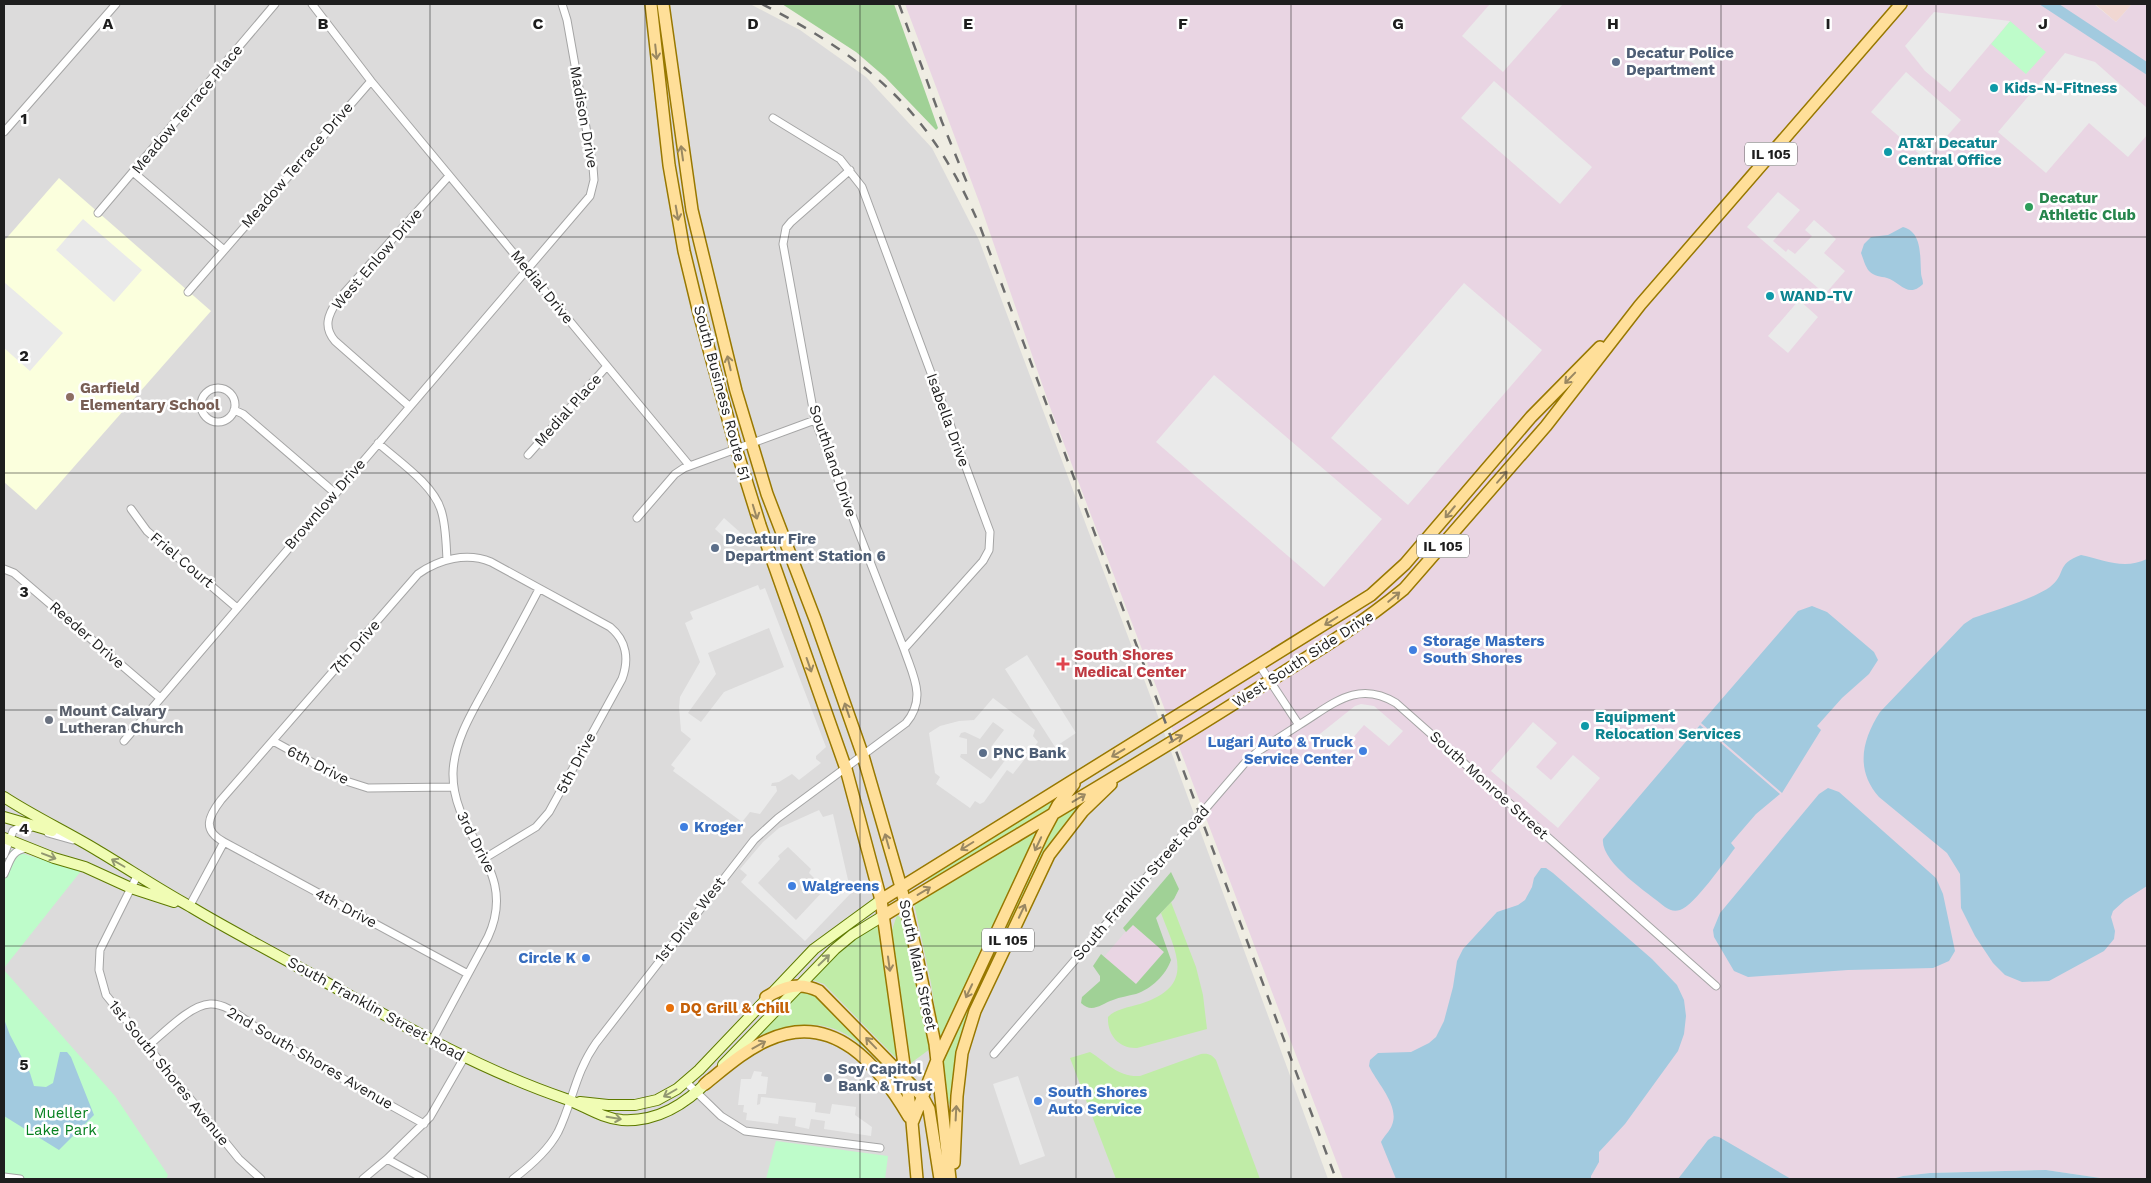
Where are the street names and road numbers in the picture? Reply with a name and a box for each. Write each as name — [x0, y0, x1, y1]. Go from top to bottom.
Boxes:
street label: Meadow Terrace Place — [128, 41, 246, 177]
street label: Madison Drive — [566, 65, 602, 169]
street label: Meadow Terrace Drive — [237, 98, 357, 232]
road number: IL 105 — [1745, 142, 1797, 166]
street label: West Enlow Drive — [328, 205, 426, 313]
street label: Medial Drive — [507, 246, 577, 328]
street label: South Business Route 51 — [690, 303, 754, 483]
street label: Medial Place — [531, 370, 605, 450]
street label: Isabella Drive — [923, 371, 973, 469]
street label: Southland Drive — [805, 402, 861, 520]
street label: Brownlow Drive — [281, 455, 369, 553]
street label: Friel Court — [147, 528, 218, 592]
road number: IL 105 — [1417, 534, 1469, 558]
street label: Reeder Drive — [46, 598, 128, 672]
street label: West South Side Drive — [1229, 607, 1377, 711]
street label: 7th Drive — [326, 616, 384, 678]
street label: South Monroe Street — [1426, 727, 1553, 843]
street label: 5th Drive — [552, 729, 600, 797]
street label: 6th Drive — [284, 742, 352, 788]
street label: South Franklin Street Road — [1069, 802, 1213, 964]
street label: 3rd Drive — [453, 808, 499, 876]
street label: 1st Drive West — [651, 873, 730, 967]
street label: 4th Drive — [312, 884, 380, 932]
street label: South Main Street — [895, 898, 941, 1033]
road number: IL 105 — [982, 928, 1034, 952]
street label: South Franklin Street Road — [285, 953, 467, 1065]
street label: 1st South Shores Avenue — [105, 997, 233, 1149]
street label: 2nd South Shores Avenue — [224, 1003, 396, 1113]

